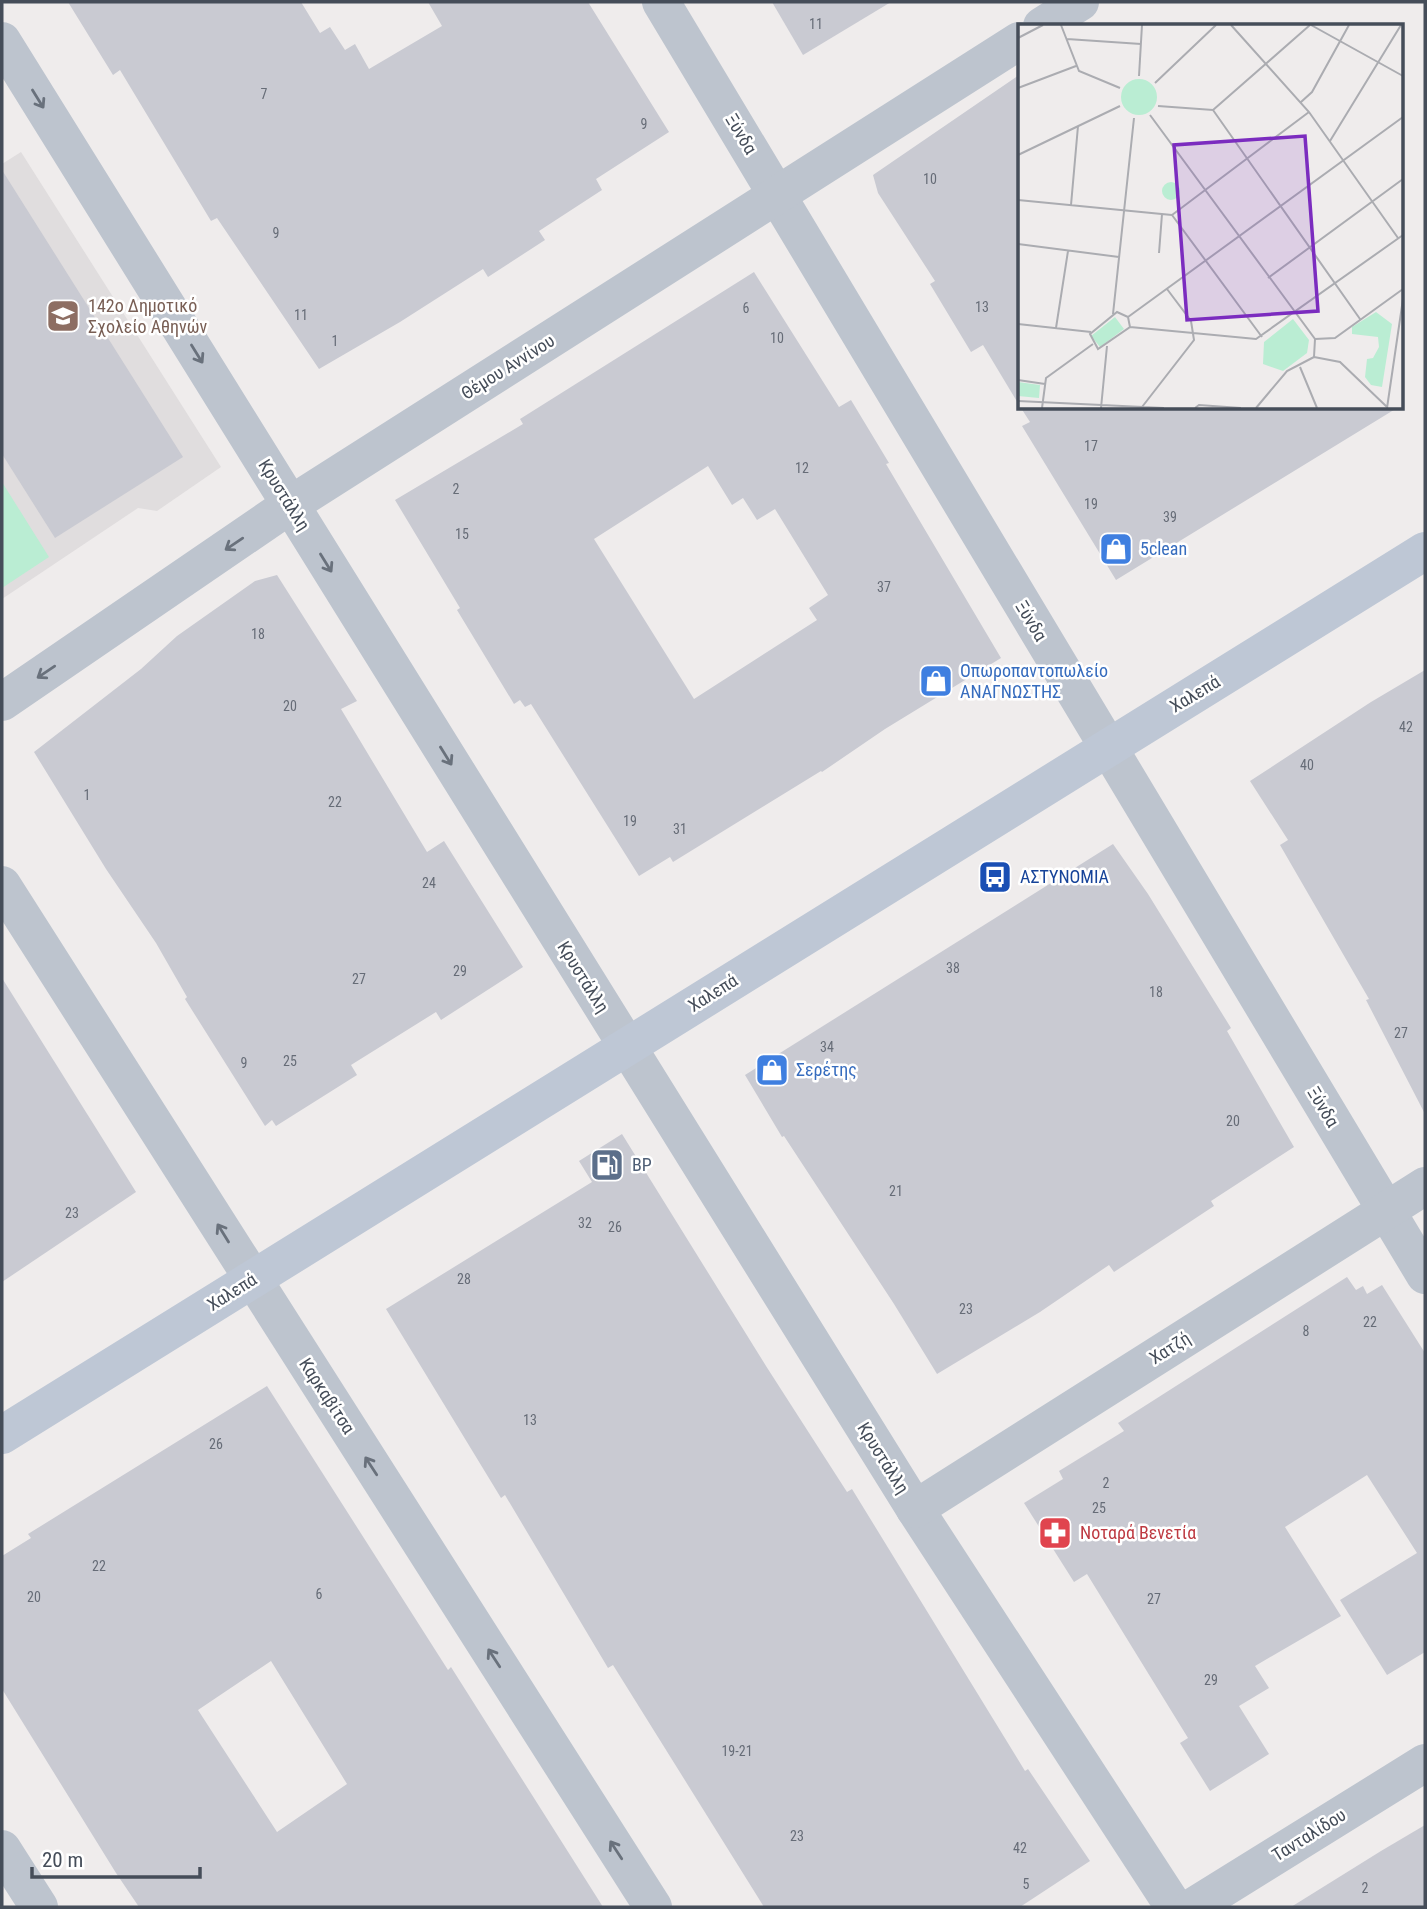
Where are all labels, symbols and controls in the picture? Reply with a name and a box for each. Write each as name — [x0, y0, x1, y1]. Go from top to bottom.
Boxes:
house number: 11 — [809, 16, 823, 32]
inset map — [1018, 24, 1402, 410]
house number: 7 — [261, 86, 268, 102]
one-way arrow — [31, 88, 45, 108]
street label: Ξύνδα — [721, 110, 762, 158]
house number: 9 — [641, 116, 647, 132]
house number: 10 — [923, 171, 937, 187]
house number: 9 — [273, 225, 279, 241]
place label: 142ο Δημοτικό Σχολείο Αθηνών — [88, 295, 208, 337]
school or university icon: 142ο Δημοτικό Σχολείο Αθηνών — [44, 297, 82, 335]
house number: 13 — [975, 299, 989, 315]
house number: 6 — [743, 300, 750, 316]
house number: 11 — [294, 307, 308, 323]
street label: Θέμου Αννίνου — [457, 330, 558, 404]
house number: 10 — [770, 330, 784, 346]
house number: 1 — [332, 333, 338, 349]
one-way arrow — [190, 344, 204, 364]
house number: 17 — [1084, 438, 1098, 454]
street label: Κρυστάλλη — [254, 455, 315, 534]
house number: 12 — [795, 460, 809, 476]
house number: 2 — [453, 481, 460, 497]
house number: 19 — [1084, 496, 1098, 512]
house number: 39 — [1163, 509, 1177, 525]
house number: 15 — [455, 526, 469, 542]
shop icon: 5clean — [1097, 530, 1135, 568]
one-way arrow — [225, 537, 244, 551]
place label: 5clean — [1140, 538, 1187, 559]
one-way arrow — [320, 553, 334, 573]
house number: 37 — [877, 579, 891, 595]
street label: Ξύνδα — [1011, 597, 1052, 645]
house number: 18 — [251, 626, 265, 642]
place label: Οπωροπαντοπωλείο ΑΝΑΓΝΩΣΤΗΣ — [960, 660, 1108, 702]
shop icon: Οπωροπαντοπωλείο ΑΝΑΓΝΩΣΤΗΣ — [917, 662, 955, 700]
one-way arrow — [37, 665, 56, 679]
street label: Χαλεπά — [1166, 671, 1223, 717]
house number: 20 — [283, 698, 297, 714]
house number: 42 — [1399, 719, 1413, 735]
one-way arrow — [440, 746, 454, 766]
house number: 40 — [1300, 757, 1314, 773]
house number: 1 — [84, 787, 90, 803]
house number: 22 — [328, 794, 342, 810]
house number: 19 — [623, 813, 637, 829]
house number: 31 — [673, 821, 687, 837]
bus stop icon: ΑΣΤΥΝΟΜΙΑ — [976, 858, 1014, 896]
place label: ΑΣΤΥΝΟΜΙΑ — [1020, 866, 1110, 887]
house number: 24 — [422, 875, 436, 891]
street label: Κρυστάλλη — [553, 937, 614, 1016]
house number: 38 — [946, 960, 960, 976]
house number: 29 — [453, 963, 467, 979]
street label: Χαλεπά — [684, 969, 741, 1016]
house number: 27 — [352, 971, 366, 987]
house number: 18 — [1149, 984, 1163, 1000]
house number: 27 — [1394, 1025, 1408, 1041]
house number: 34 — [820, 1039, 834, 1055]
shop icon: Σερέτης — [753, 1051, 791, 1089]
house number: 25 — [283, 1053, 297, 1069]
house number: 9 — [241, 1055, 247, 1071]
place label: Σερέτης — [796, 1059, 857, 1080]
street label: Ξύνδα — [1303, 1083, 1344, 1131]
house number: 20 — [1226, 1113, 1240, 1129]
fuel station icon: BP — [588, 1146, 626, 1184]
place label: BP — [632, 1154, 652, 1175]
house number: 21 — [889, 1183, 903, 1199]
house number: 23 — [65, 1205, 79, 1221]
house number: 32 — [578, 1215, 592, 1231]
house number: 26 — [608, 1219, 622, 1235]
one-way arrow — [215, 1223, 229, 1243]
street label: Χαλεπά — [203, 1268, 260, 1315]
house number: 28 — [457, 1271, 471, 1287]
house number: 23 — [959, 1301, 973, 1317]
house number: 22 — [1363, 1314, 1377, 1330]
house number: 8 — [1303, 1323, 1310, 1339]
street label: Χατζή — [1145, 1327, 1194, 1368]
street label: Καρκαβίτσα — [295, 1354, 360, 1438]
house number: 13 — [523, 1412, 537, 1428]
street label: Κρυστάλλη — [853, 1418, 914, 1497]
house number: 26 — [209, 1436, 223, 1452]
one-way arrow — [364, 1457, 379, 1476]
house number: 2 — [1103, 1475, 1110, 1491]
house number: 25 — [1092, 1500, 1106, 1516]
pharmacy icon: Νοταρά Βενετία — [1036, 1514, 1074, 1552]
place label: Νοταρά Βενετία — [1080, 1522, 1196, 1543]
house number: 22 — [92, 1558, 106, 1574]
house number: 6 — [316, 1586, 323, 1602]
house number: 20 — [27, 1589, 41, 1605]
house number: 27 — [1147, 1591, 1161, 1607]
one-way arrow — [486, 1649, 501, 1668]
house number: 29 — [1204, 1672, 1218, 1688]
house number: 19-21 — [721, 1743, 753, 1759]
street label: Τανταλίδου — [1268, 1804, 1350, 1866]
house number: 23 — [790, 1828, 804, 1844]
scale bar — [32, 1836, 200, 1880]
one-way arrow — [609, 1840, 623, 1860]
house number: 42 — [1013, 1840, 1027, 1856]
text: 20 m — [42, 1848, 83, 1872]
house number: 5 — [1023, 1876, 1030, 1892]
house number: 2 — [1362, 1880, 1369, 1896]

